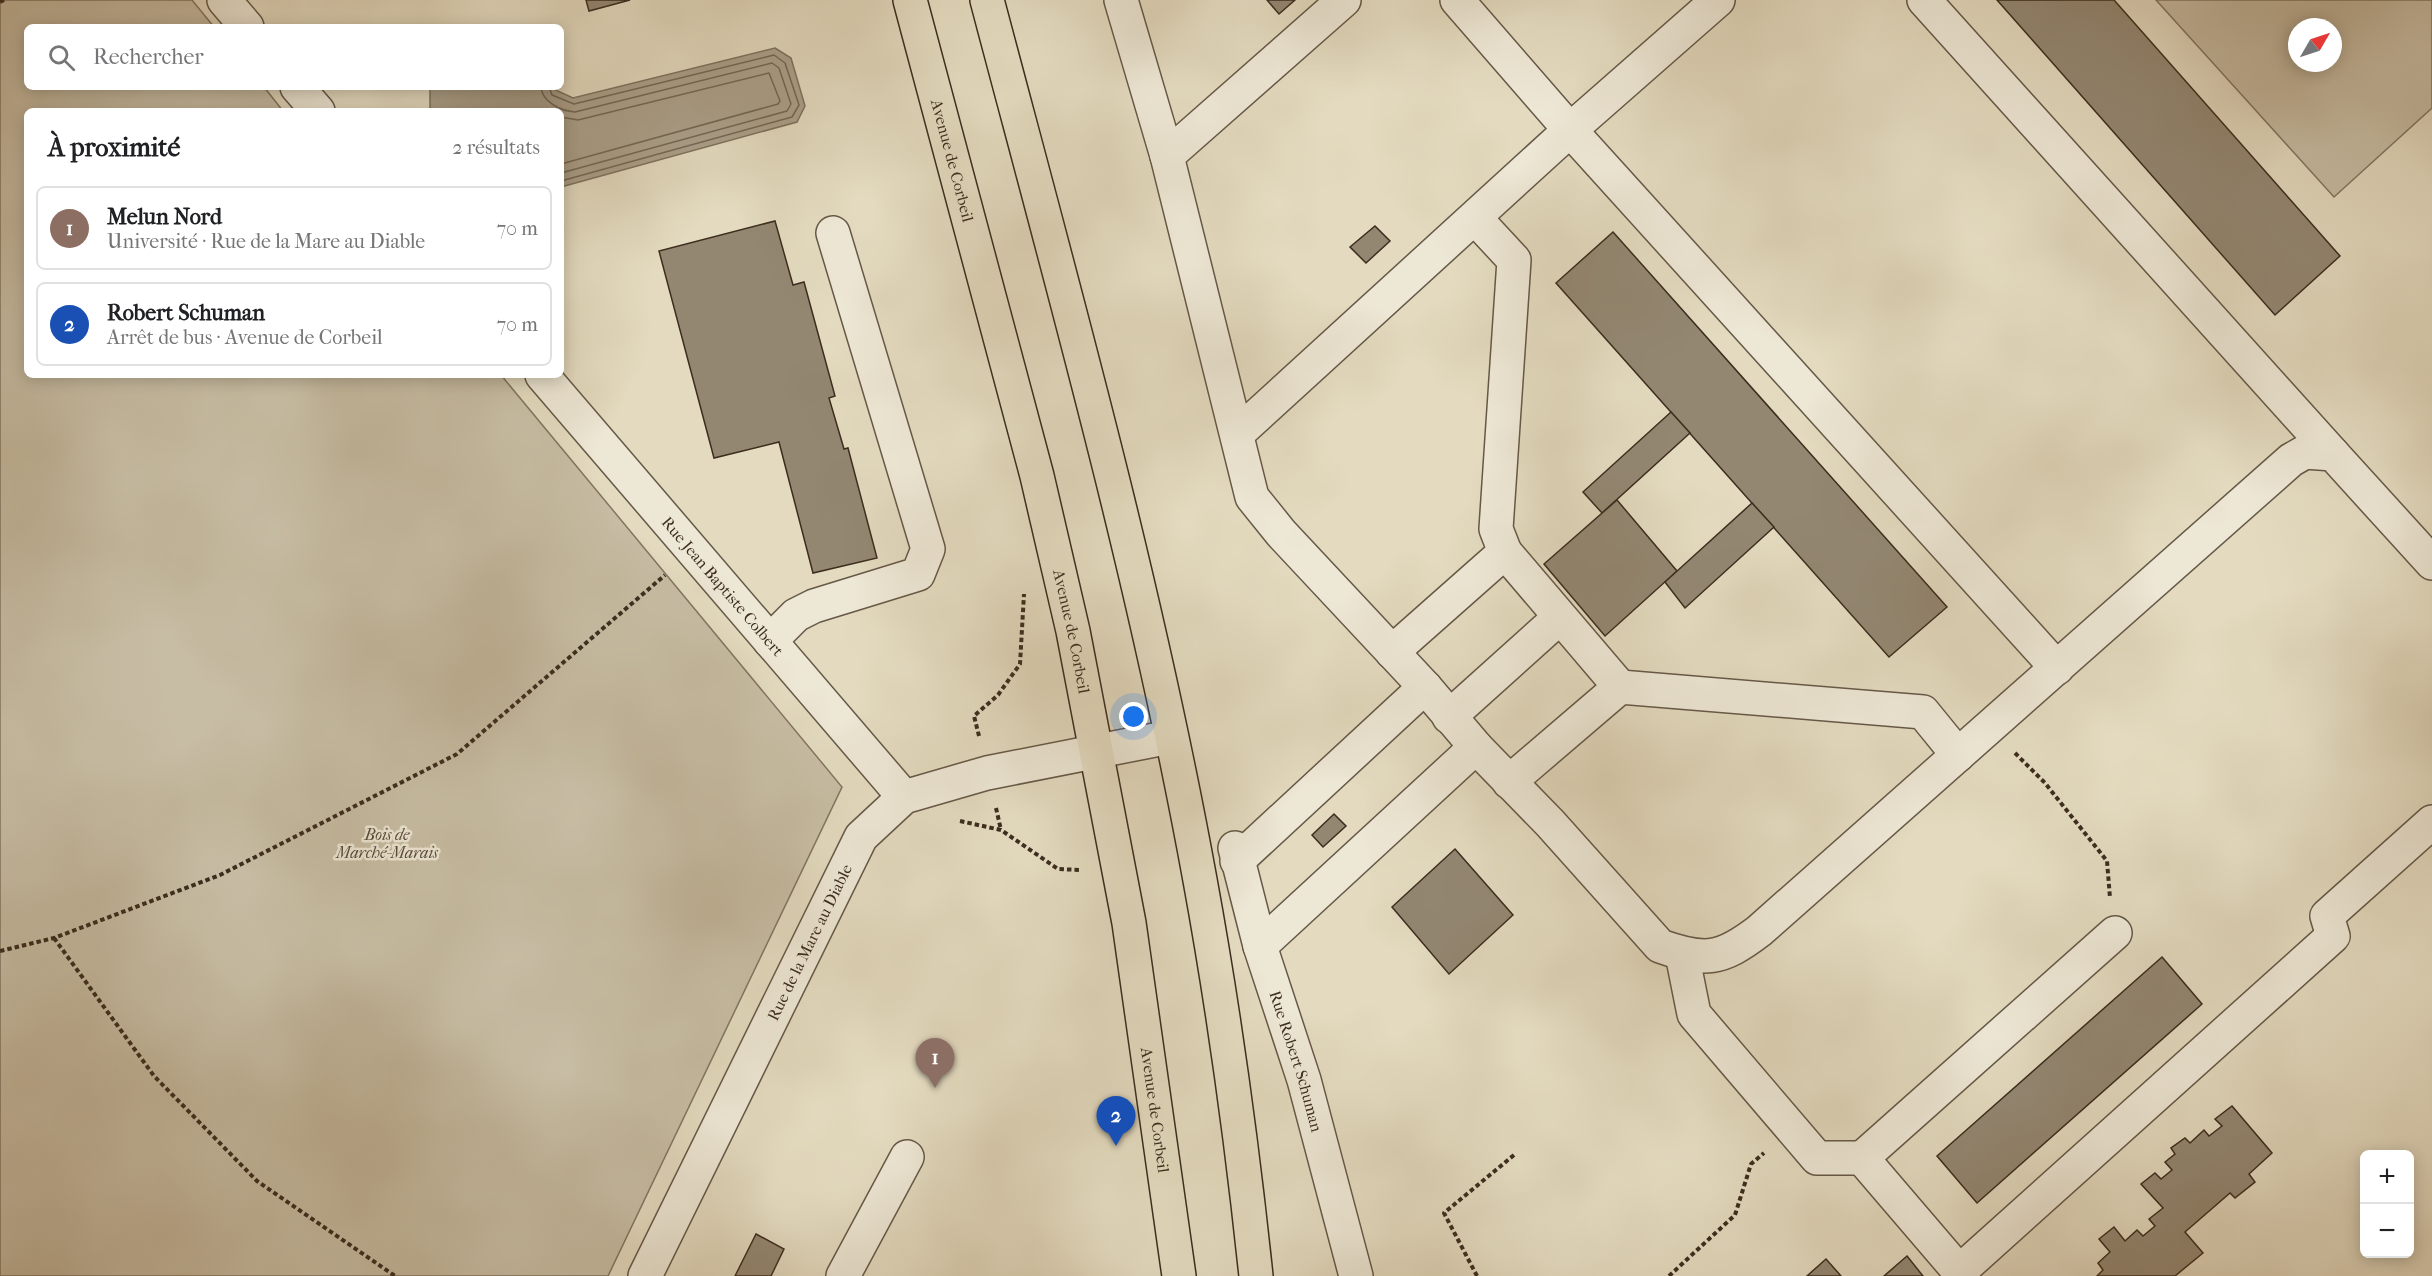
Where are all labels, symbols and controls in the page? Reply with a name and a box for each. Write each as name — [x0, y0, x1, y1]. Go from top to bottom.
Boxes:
north arrow — [2288, 18, 2342, 72]
search box — [24, 24, 564, 90]
icon: search — [45, 41, 78, 74]
text: Rechercher — [93, 44, 204, 70]
street label: Avenue de Corbeil — [927, 96, 978, 225]
text: À proximité — [48, 132, 180, 163]
text: 2 résultats — [452, 136, 540, 159]
text: Melun Nord — [107, 204, 222, 230]
text: 1 — [66, 217, 73, 240]
text: 70 m — [496, 217, 538, 240]
text: Université · Rue de la Mare au Diable — [107, 230, 425, 253]
text: Robert Schuman — [107, 300, 265, 326]
text: 2 — [64, 313, 75, 336]
text: 70 m — [496, 313, 538, 336]
text: Arrêt de bus · Avenue de Corbeil — [107, 326, 383, 349]
street label: Rue Jean Baptiste Colbert — [658, 513, 788, 660]
street label: Avenue de Corbeil — [1049, 567, 1094, 696]
your location — [1119, 702, 1148, 731]
park label: Bois de Marché-Marais — [335, 825, 439, 862]
street label: Rue de la Mare au Diable — [763, 861, 856, 1024]
street label: Rue Robert Schuman — [1265, 988, 1327, 1135]
pin: 1 — [916, 1038, 954, 1088]
street label: Avenue de Corbeil — [1137, 1045, 1173, 1174]
pin: 2 — [1096, 1096, 1136, 1146]
map controls — [2360, 1150, 2414, 1258]
button: + — [2360, 1150, 2414, 1204]
button: − — [2360, 1204, 2414, 1258]

